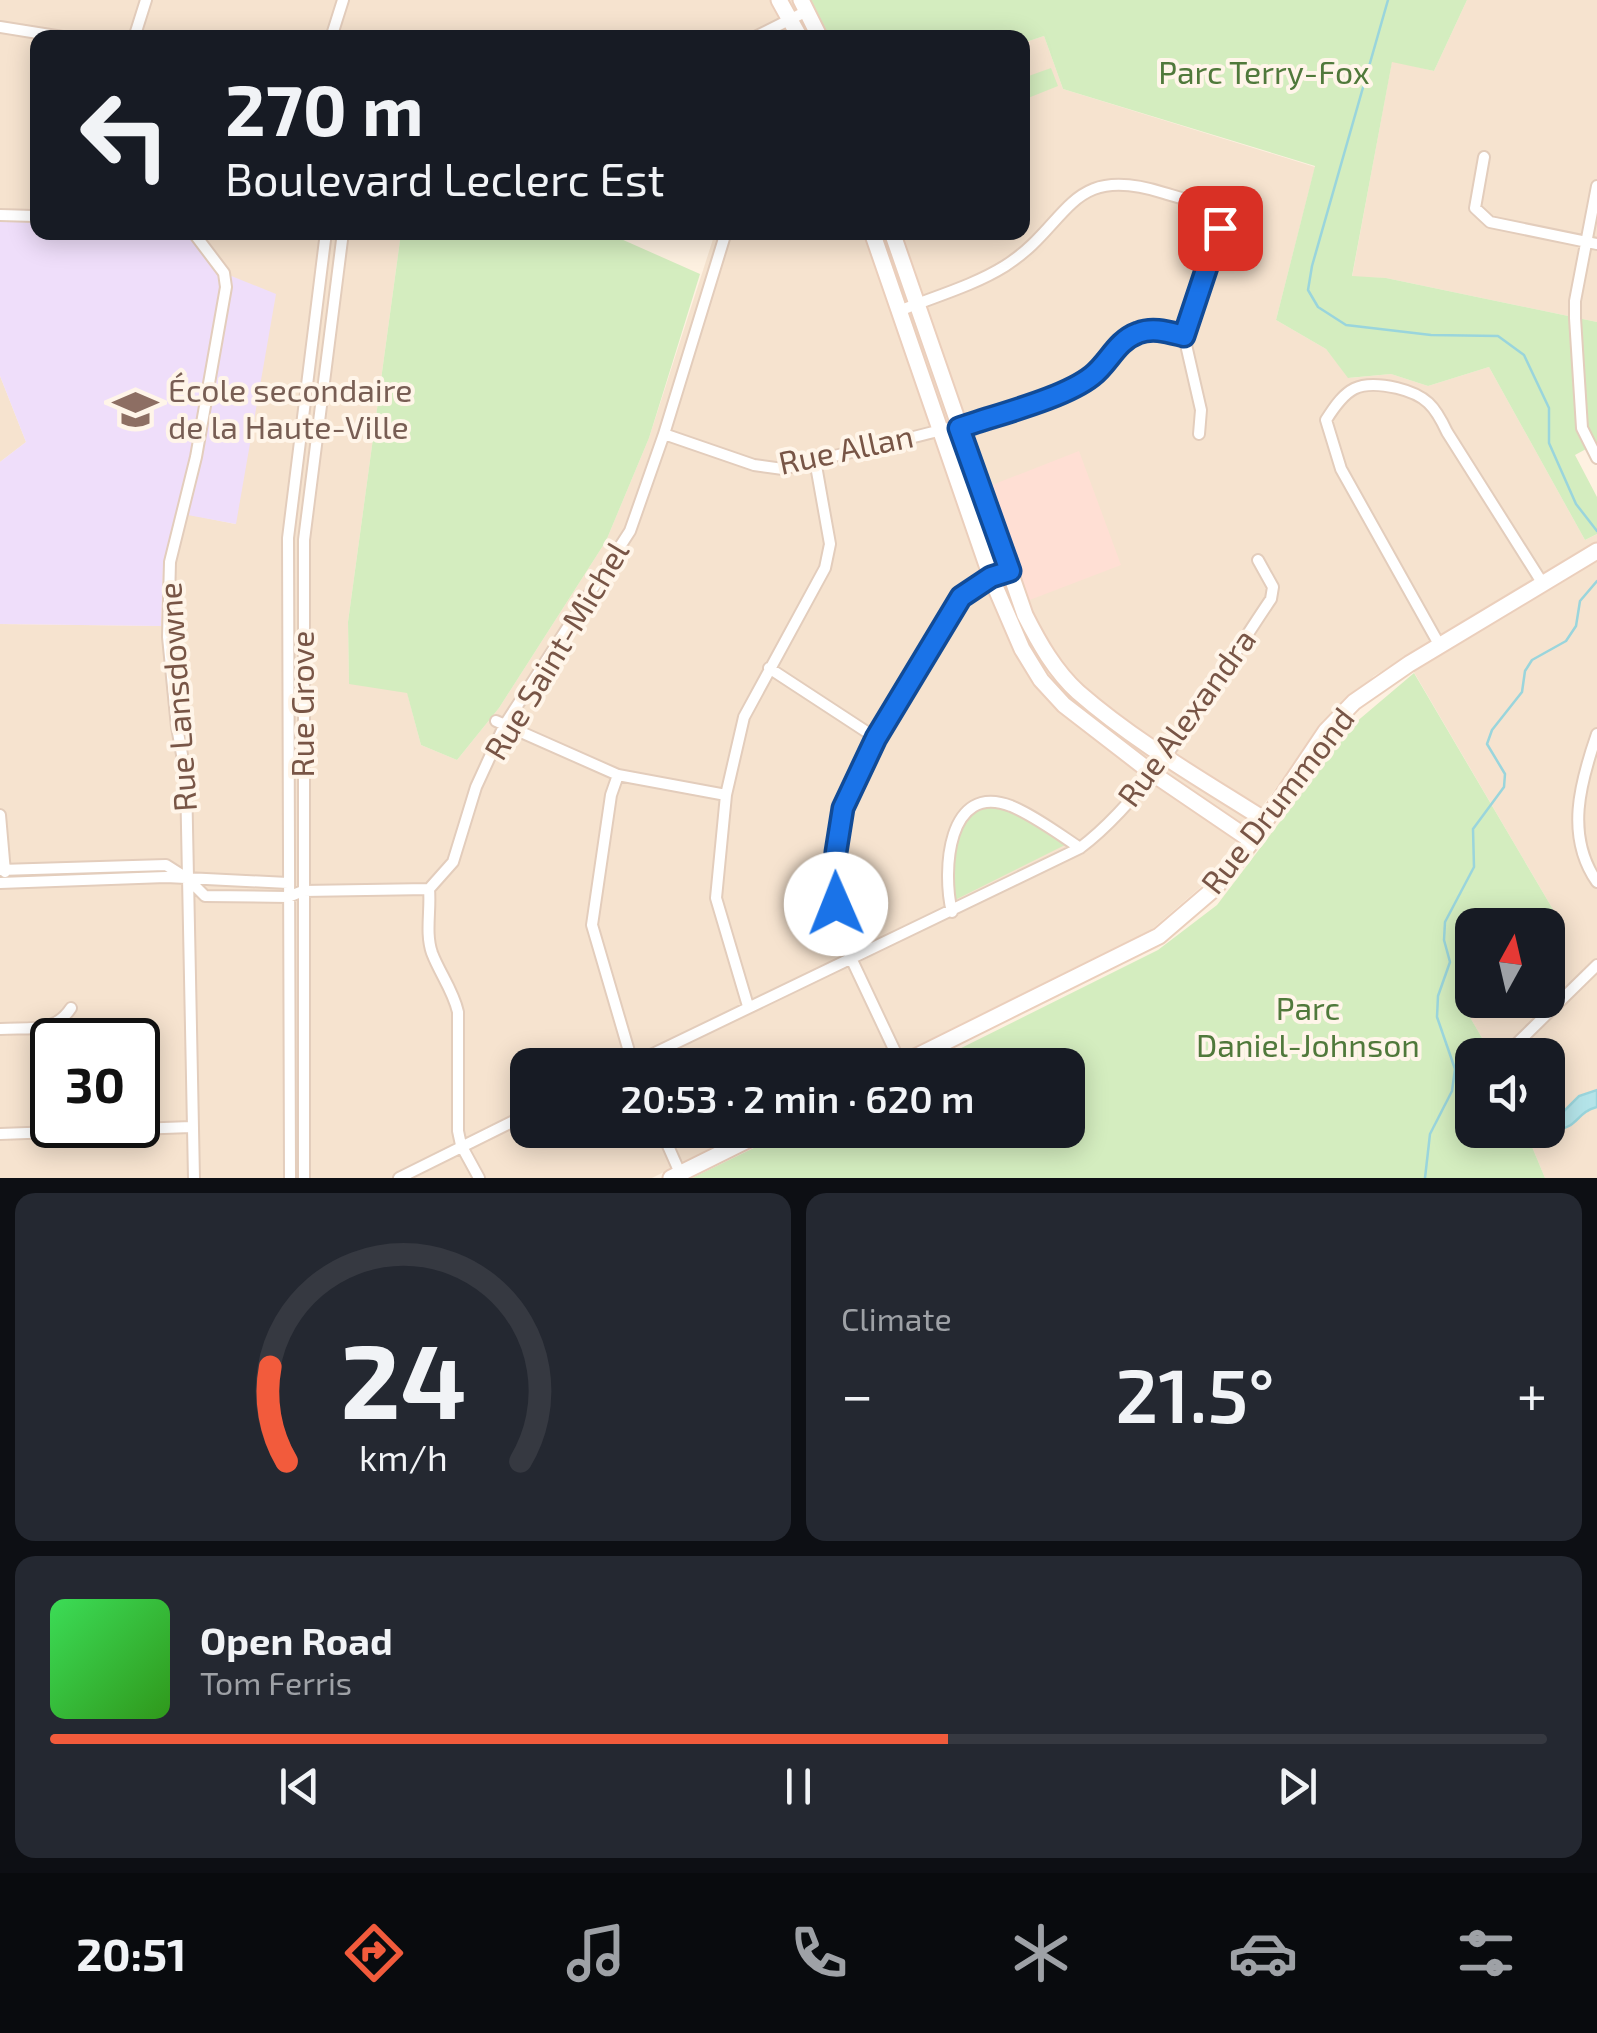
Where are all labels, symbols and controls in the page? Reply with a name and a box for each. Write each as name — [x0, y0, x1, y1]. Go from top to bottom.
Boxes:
park label: Parc Terry-Fox — [1158, 52, 1370, 90]
text: 270 m — [225, 66, 424, 150]
icon: left — [60, 70, 190, 200]
text: Boulevard Leclerc Est — [225, 151, 665, 205]
pin — [1178, 186, 1263, 271]
icon: arrive — [1193, 201, 1248, 256]
place label: École secondaire de la Haute-Ville — [168, 370, 412, 445]
school or university icon: École secondaire de la Haute-Ville — [111, 385, 159, 433]
street label: Rue Allan — [775, 415, 916, 481]
street label: Rue Saint-Michel — [475, 534, 636, 766]
street label: Rue Lansdowne — [149, 581, 203, 813]
street label: Rue Alexandra — [1108, 621, 1262, 813]
street label: Rue Grove — [282, 631, 320, 777]
street label: Rue Drummond — [1192, 699, 1361, 900]
position arrow — [784, 852, 888, 956]
north arrow — [1455, 908, 1565, 1018]
map controls — [1455, 908, 1565, 1148]
park label: Parc Daniel-Johnson — [1196, 988, 1420, 1063]
speed limit sign: 30 — [30, 1018, 160, 1148]
button: sound — [1455, 1038, 1565, 1148]
text: 20:53 · 2 min · 620 m — [621, 1075, 974, 1121]
text: Climate — [841, 1299, 952, 1337]
text: 24 — [340, 1315, 466, 1440]
text: 21.5° — [1115, 1348, 1275, 1438]
text: − — [841, 1360, 873, 1426]
text: + — [1517, 1360, 1547, 1426]
text: km/h — [359, 1435, 447, 1478]
text: Open Road — [200, 1617, 393, 1663]
text: Tom Ferris — [200, 1663, 352, 1701]
icon: previous — [272, 1759, 327, 1814]
icon: pause — [771, 1759, 826, 1814]
icon: next — [1270, 1759, 1325, 1814]
icon: directions — [339, 1918, 409, 1988]
icon: music — [561, 1918, 631, 1988]
icon: phone — [784, 1918, 854, 1988]
icon: climate — [1006, 1918, 1076, 1988]
icon: car — [1228, 1918, 1298, 1988]
icon: filters — [1451, 1918, 1521, 1988]
text: 20:51 — [76, 1926, 187, 1980]

